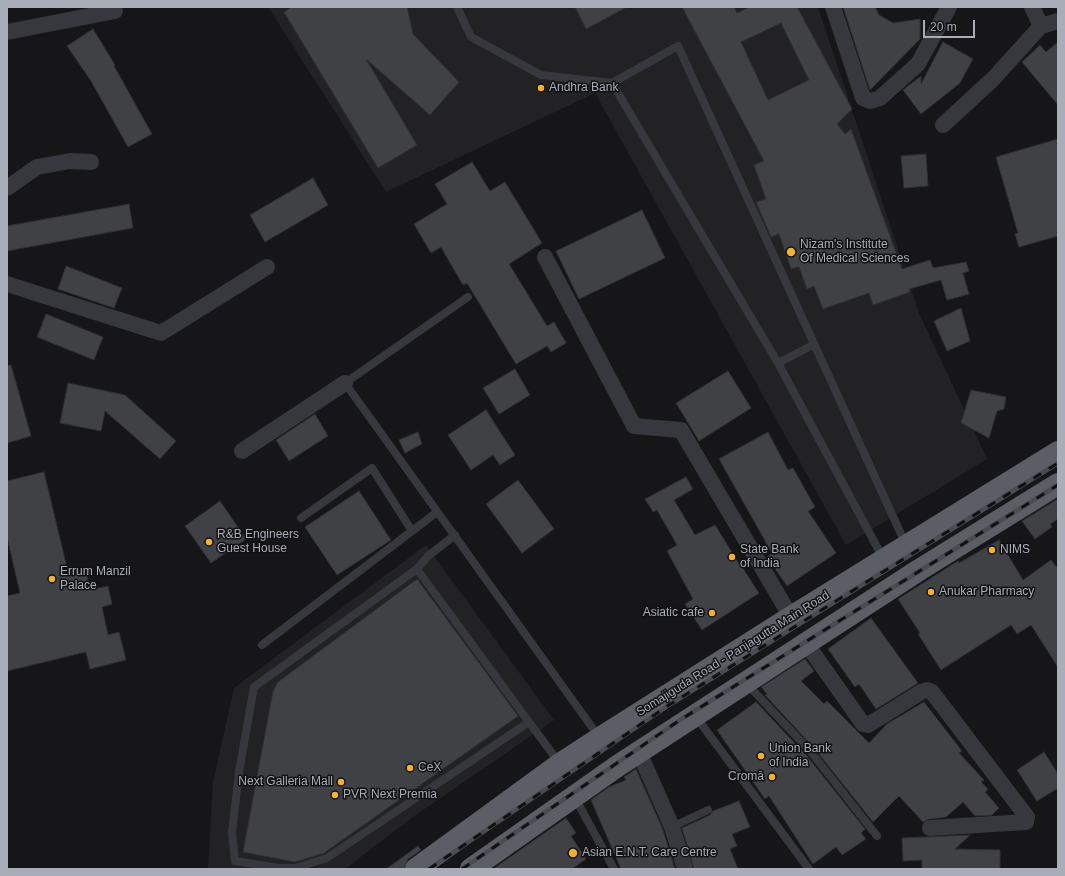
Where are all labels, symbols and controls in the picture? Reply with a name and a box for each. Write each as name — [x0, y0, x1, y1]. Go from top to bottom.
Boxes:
scale bar — [925, 12, 977, 38]
text: 20 m — [930, 20, 957, 34]
place label: Andhra Bank — [549, 81, 618, 95]
marker: Andhra Bank — [536, 83, 546, 93]
place label: Nizam's Institute Of Medical Sciences — [800, 238, 909, 266]
marker: Nizam's Institute Of Medical Sciences — [785, 246, 797, 258]
place label: R&B Engineers Guest House — [217, 528, 299, 556]
marker: R&B Engineers Guest House — [204, 537, 214, 547]
place label: State Bank of India — [740, 543, 799, 571]
place label: NIMS — [1000, 543, 1030, 557]
marker: NIMS — [987, 545, 997, 555]
marker: State Bank of India — [727, 552, 737, 562]
place label: Errum Manzil Palace — [60, 565, 131, 593]
marker: Errum Manzil Palace — [47, 574, 57, 584]
place label: Anukar Pharmacy — [939, 585, 1034, 599]
marker: Anukar Pharmacy — [926, 587, 936, 597]
street label: Somajiguda Road - Panjagutta Main Road — [634, 588, 832, 720]
place label: Asiatic cafe — [643, 606, 704, 620]
marker: Asiatic cafe — [707, 608, 717, 618]
place label: Union Bank of India — [769, 742, 831, 770]
marker: Union Bank of India — [756, 751, 766, 761]
place label: CeX — [418, 761, 441, 775]
marker: CeX — [405, 763, 415, 773]
place label: Cromā — [728, 770, 764, 784]
marker: Cromā — [767, 772, 777, 782]
place label: Next Galleria Mall — [238, 775, 333, 789]
marker: Next Galleria Mall — [336, 777, 346, 787]
place label: PVR Next Premia — [343, 788, 437, 802]
marker: PVR Next Premia — [330, 790, 340, 800]
place label: Asian E.N.T. Care Centre — [582, 846, 717, 860]
marker: Asian E.N.T. Care Centre — [567, 847, 579, 859]

